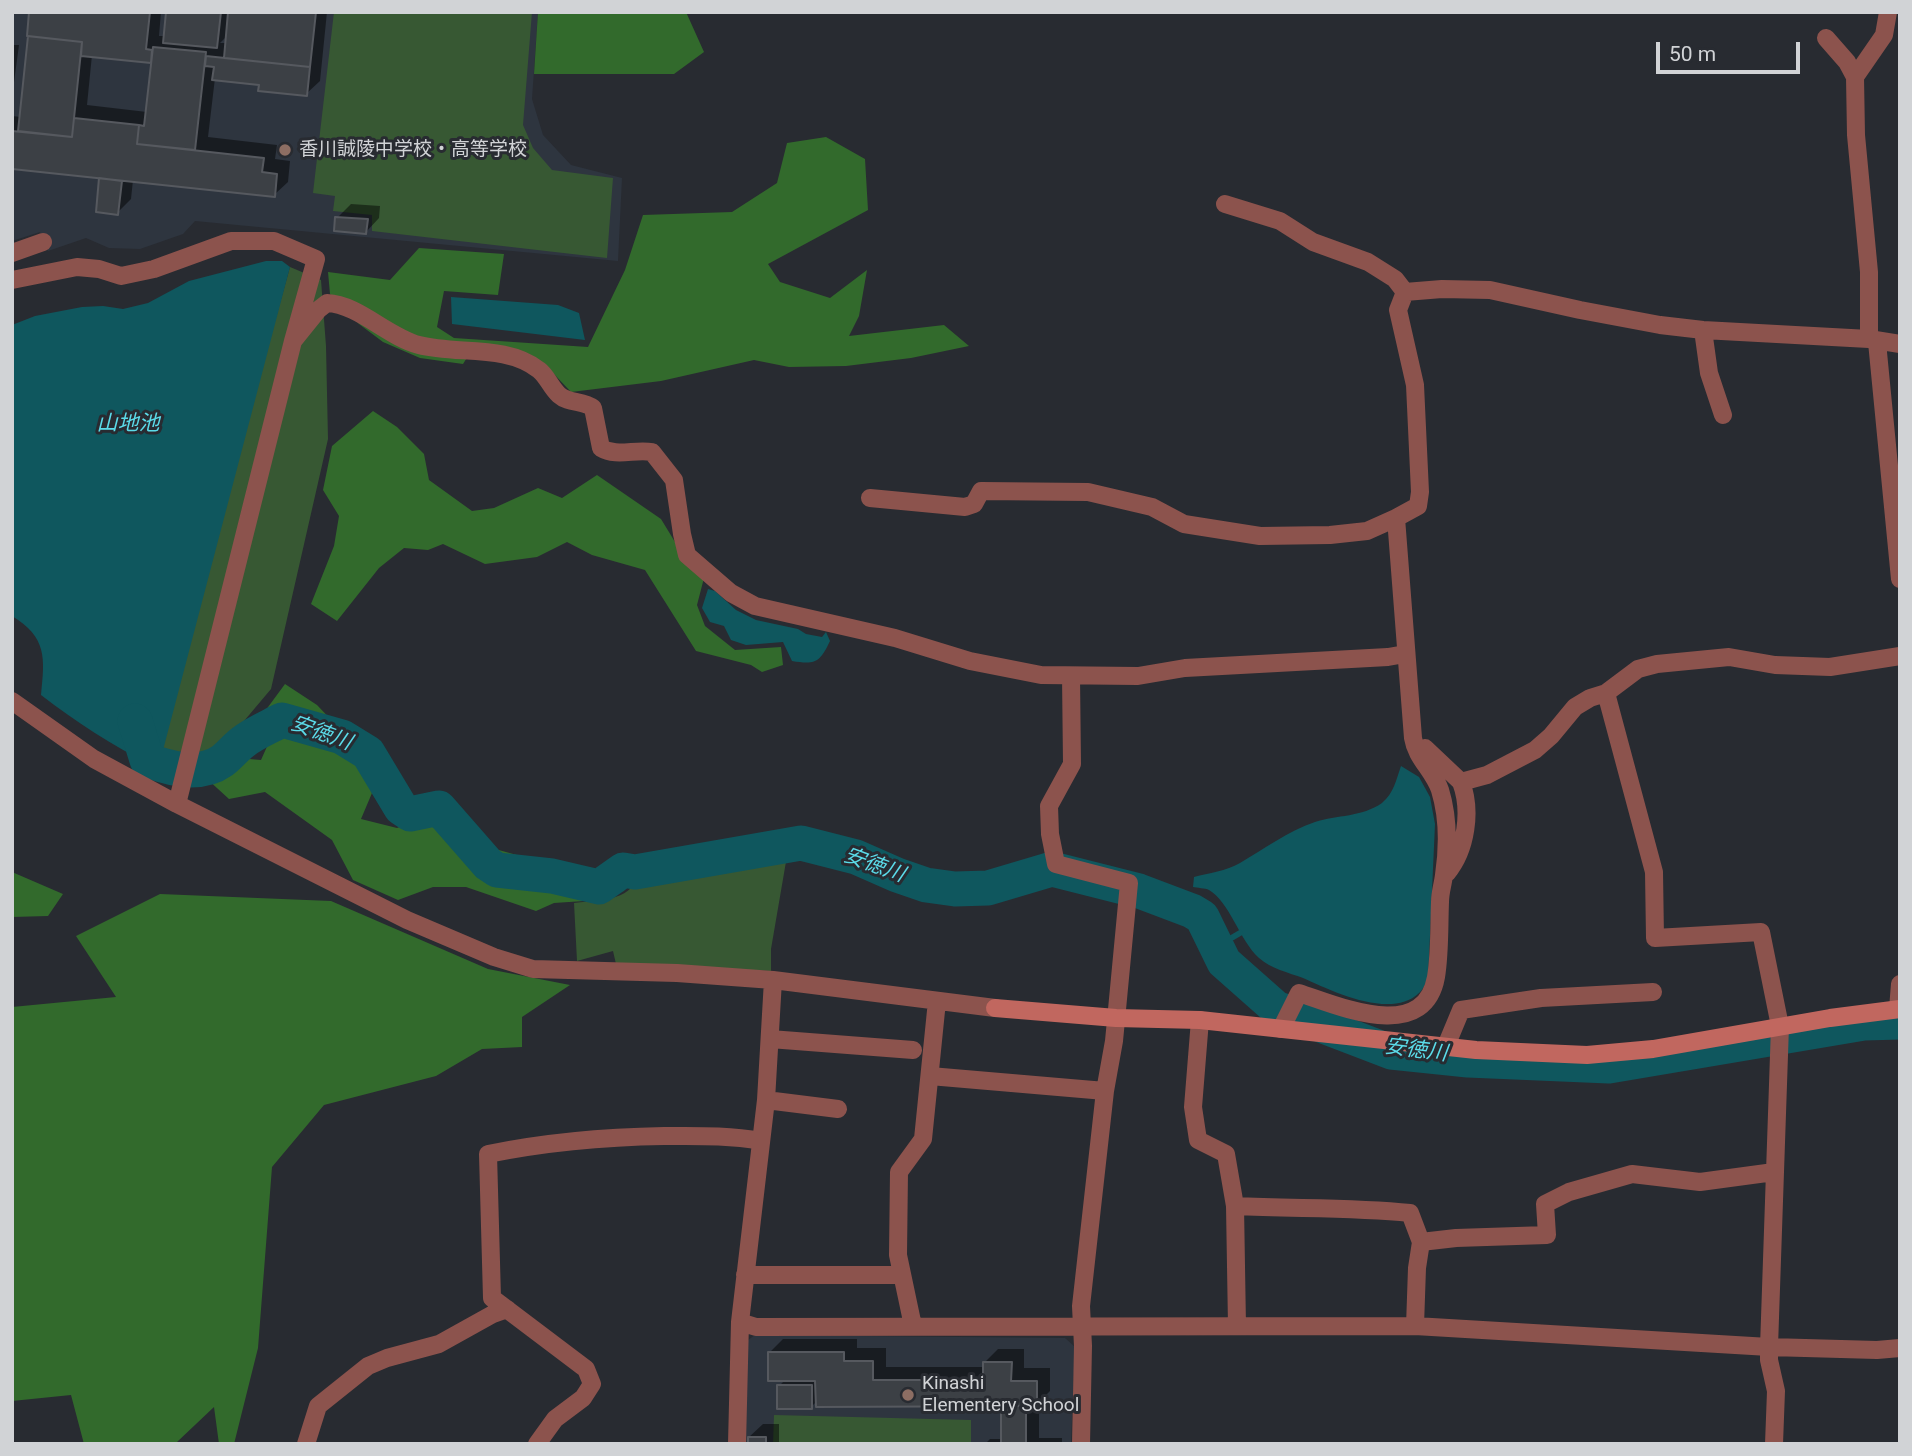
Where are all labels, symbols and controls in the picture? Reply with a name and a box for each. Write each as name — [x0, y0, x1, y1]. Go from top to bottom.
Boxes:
scale bar — [1660, 28, 1804, 72]
text: 50 m — [1669, 42, 1716, 66]
place label: 香川誠陵中学校・高等学校 — [299, 139, 527, 161]
marker: 香川誠陵中学校・高等学校 — [277, 142, 293, 158]
water label: 山地池 — [97, 412, 159, 438]
water label: 安徳川 — [287, 711, 355, 757]
water label: 安徳川 — [840, 843, 908, 889]
water label: 安徳川 — [1383, 1035, 1449, 1067]
place label: Kinashi Elementery School — [922, 1373, 1079, 1417]
marker: Kinashi Elementery School — [900, 1387, 916, 1403]

